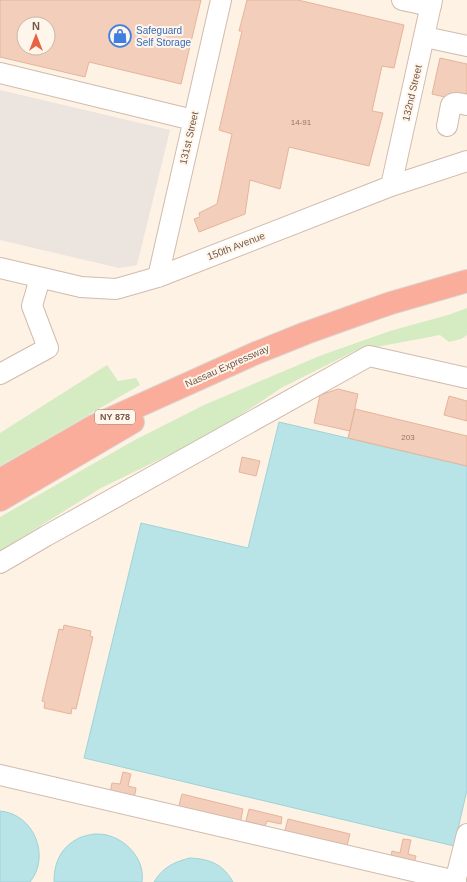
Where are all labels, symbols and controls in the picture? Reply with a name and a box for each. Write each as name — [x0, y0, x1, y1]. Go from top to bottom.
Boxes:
north arrow — [16, 16, 56, 56]
text: N — [32, 20, 40, 32]
shop icon: Safeguard Self Storage — [107, 23, 133, 49]
place label: Safeguard Self Storage — [136, 25, 191, 48]
street label: 132nd Street — [400, 64, 424, 122]
street label: 131st Street — [178, 110, 200, 166]
house number: 14-91 — [291, 118, 312, 127]
street label: 150th Avenue — [206, 230, 267, 262]
street label: Nassau Expressway — [183, 343, 271, 389]
road number: NY 878 — [95, 410, 135, 424]
house number: 203 — [401, 433, 415, 442]

